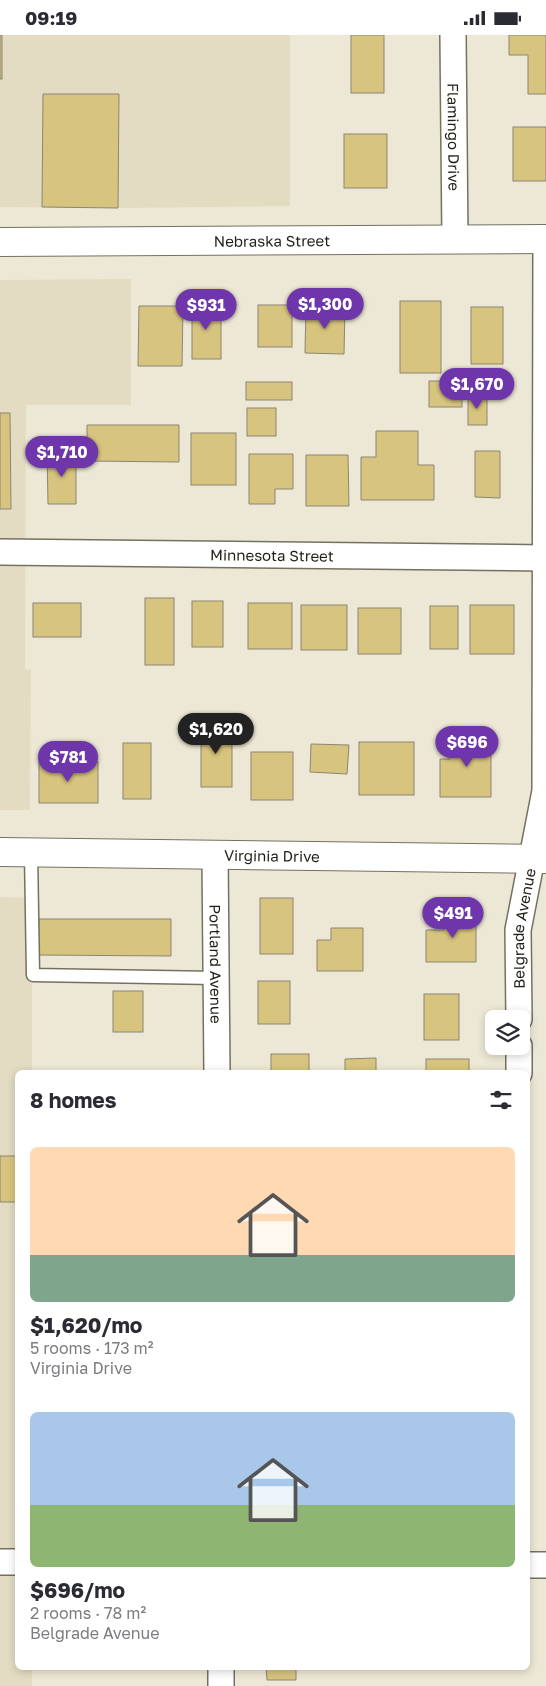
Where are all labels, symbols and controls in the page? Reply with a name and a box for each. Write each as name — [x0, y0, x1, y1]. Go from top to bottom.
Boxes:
text: 09:19 — [25, 6, 77, 29]
street label: Flamingo Drive — [444, 83, 464, 191]
street label: Nebraska Street — [214, 231, 330, 250]
pin: $1,300 — [284, 287, 366, 330]
pin: $931 — [176, 289, 236, 331]
text: $1,300 — [298, 294, 352, 314]
text: $931 — [187, 295, 225, 315]
pin: $1,670 — [436, 367, 518, 410]
text: $1,670 — [450, 374, 504, 394]
pin: $1,710 — [21, 435, 103, 478]
text: $1,710 — [36, 442, 88, 462]
street label: Minnesota Street — [210, 545, 334, 565]
pin: $1,620 — [175, 713, 257, 755]
text: $1,620 — [189, 719, 243, 739]
pin: $696 — [437, 725, 497, 768]
text: $696 — [446, 732, 488, 752]
pin: $781 — [38, 741, 98, 783]
text: $781 — [49, 747, 87, 767]
street label: Virginia Drive — [224, 846, 320, 865]
street label: Belgrade Avenue — [509, 866, 539, 989]
pin: $491 — [423, 897, 483, 939]
text: $491 — [433, 903, 473, 923]
street label: Portland Avenue — [206, 904, 226, 1024]
map controls — [485, 1010, 530, 1055]
button: layers — [485, 1010, 530, 1055]
icon: filters — [487, 1086, 515, 1114]
text: 8 homes — [30, 1087, 117, 1113]
icon: home — [228, 1180, 318, 1270]
text: $1,620/mo — [30, 1312, 142, 1338]
text: 5 rooms · 173 m² — [30, 1338, 154, 1358]
text: Virginia Drive — [30, 1358, 132, 1378]
icon: home — [228, 1445, 318, 1535]
text: $696/mo — [30, 1577, 125, 1603]
text: 2 rooms · 78 m² — [30, 1603, 146, 1623]
text: Belgrade Avenue — [30, 1623, 160, 1643]

